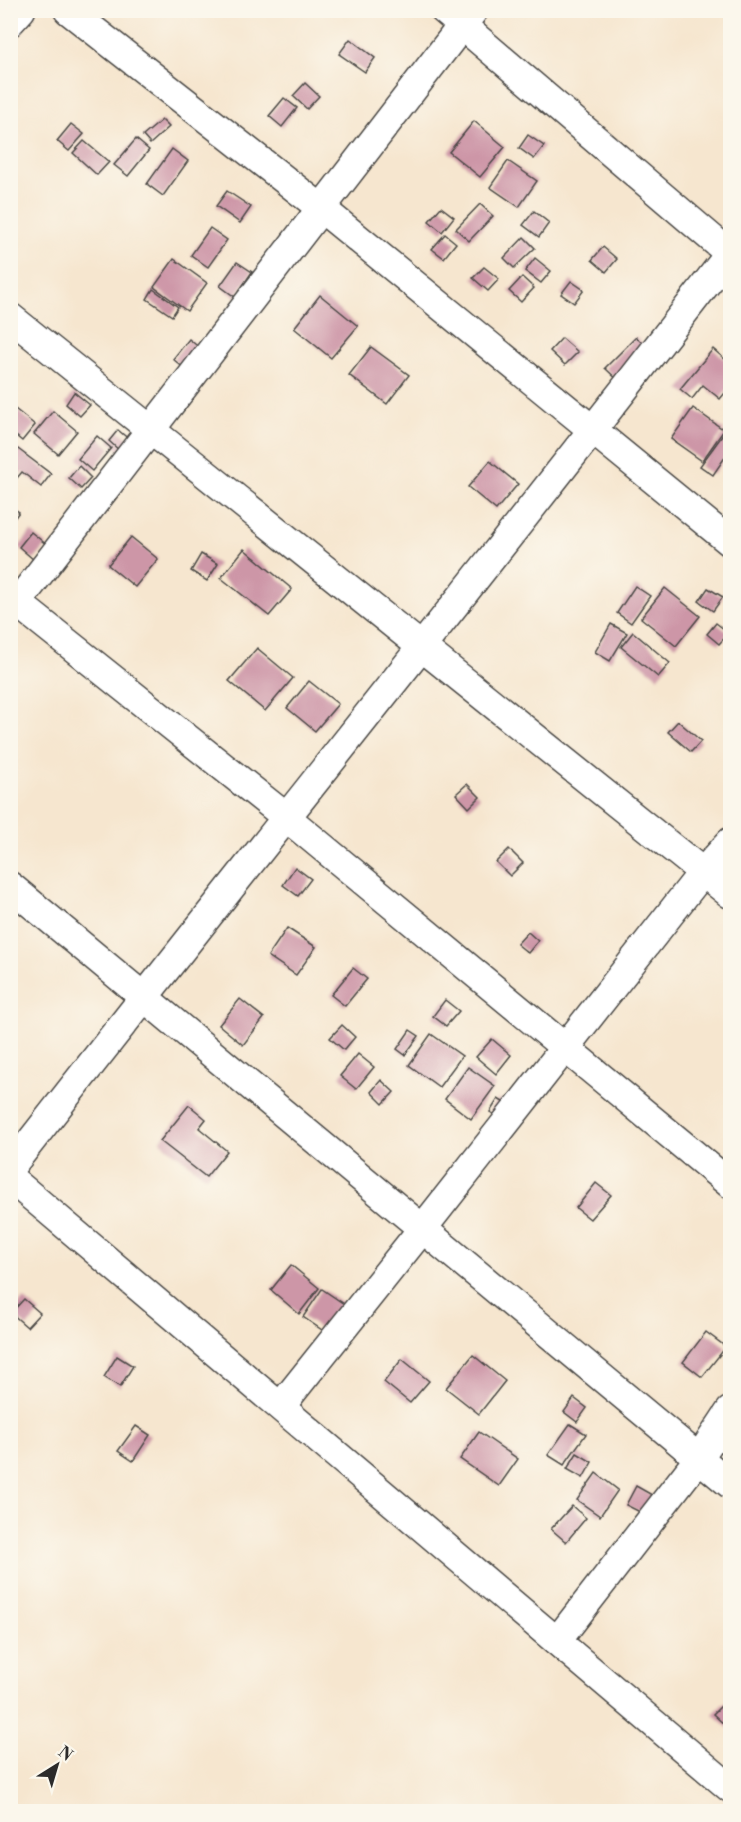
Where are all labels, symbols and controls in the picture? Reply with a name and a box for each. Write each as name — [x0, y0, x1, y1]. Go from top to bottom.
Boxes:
north arrow — [27, 1735, 87, 1795]
text: N — [54, 1742, 77, 1766]

